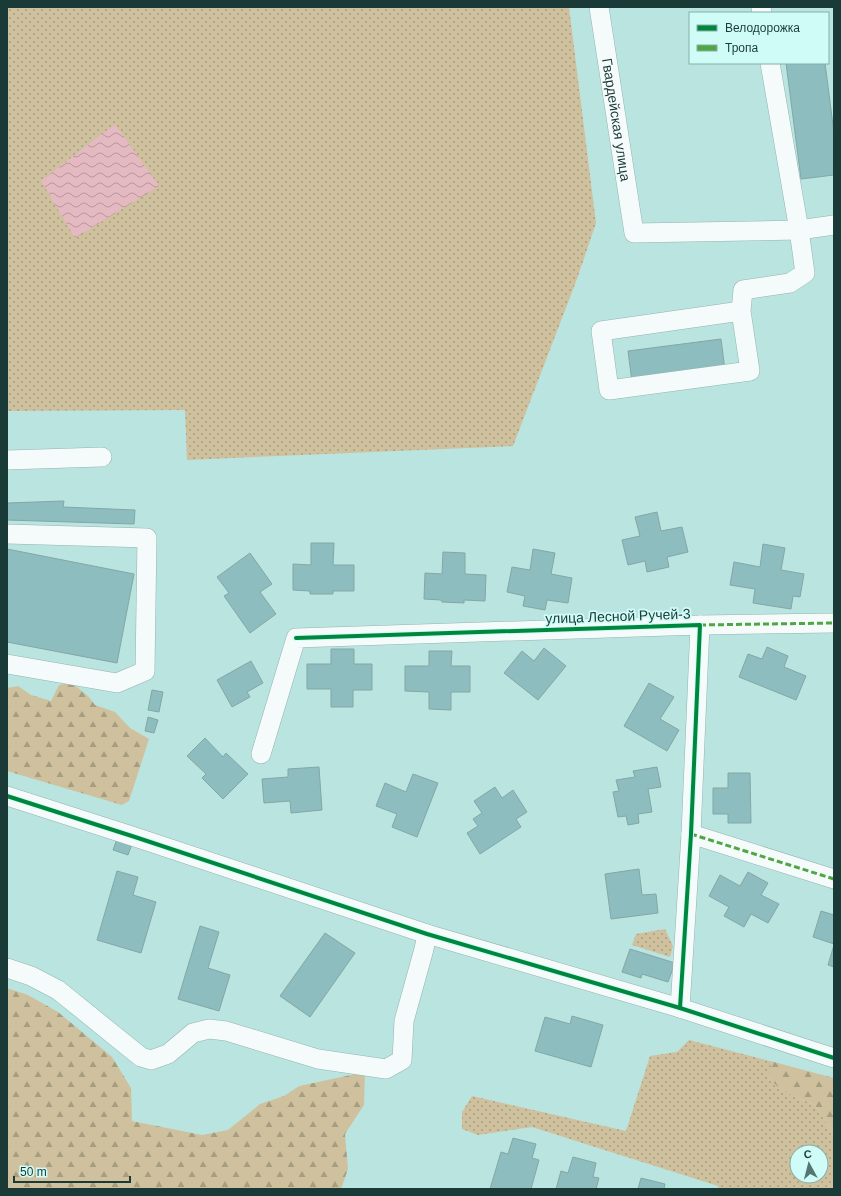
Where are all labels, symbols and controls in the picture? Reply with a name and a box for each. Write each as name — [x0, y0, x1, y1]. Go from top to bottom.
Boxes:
legend — [689, 12, 829, 64]
text: Велодорожка — [725, 21, 800, 35]
text: Тропа — [725, 41, 759, 55]
street label: Гвардейская улица — [599, 57, 634, 183]
street label: улица Лесной Ручей-3 — [545, 605, 691, 627]
north arrow — [789, 1144, 829, 1184]
text: С — [803, 1148, 813, 1161]
scale bar — [14, 1158, 130, 1184]
text: 50 m — [20, 1165, 47, 1179]

